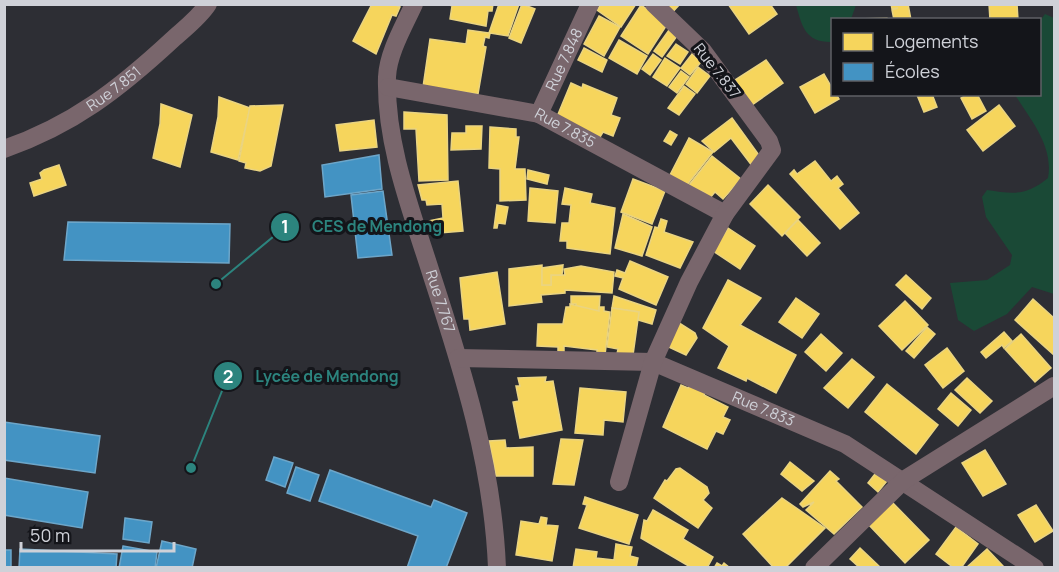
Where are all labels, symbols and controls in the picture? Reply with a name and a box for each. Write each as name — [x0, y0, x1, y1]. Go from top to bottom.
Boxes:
legend — [831, 18, 1041, 96]
street label: Rue 7.848 — [540, 25, 587, 94]
text: Logements — [885, 29, 979, 53]
street label: Rue 7.837 — [689, 39, 746, 103]
text: Écoles — [885, 59, 940, 83]
street label: Rue 7.851 — [82, 61, 146, 116]
street label: Rue 7.835 — [531, 103, 599, 153]
callout: CES de Mendong — [270, 210, 454, 244]
text: 1 — [281, 214, 289, 238]
text: CES de Mendong — [312, 215, 442, 237]
street label: Rue 7.767 — [421, 267, 461, 335]
callout: Lycée de Mendong — [213, 359, 410, 393]
text: 2 — [223, 364, 233, 388]
text: Lycée de Mendong — [255, 365, 399, 387]
street label: Rue 7.833 — [729, 386, 798, 431]
scale bar — [21, 515, 174, 553]
text: 50 m — [30, 523, 70, 547]

